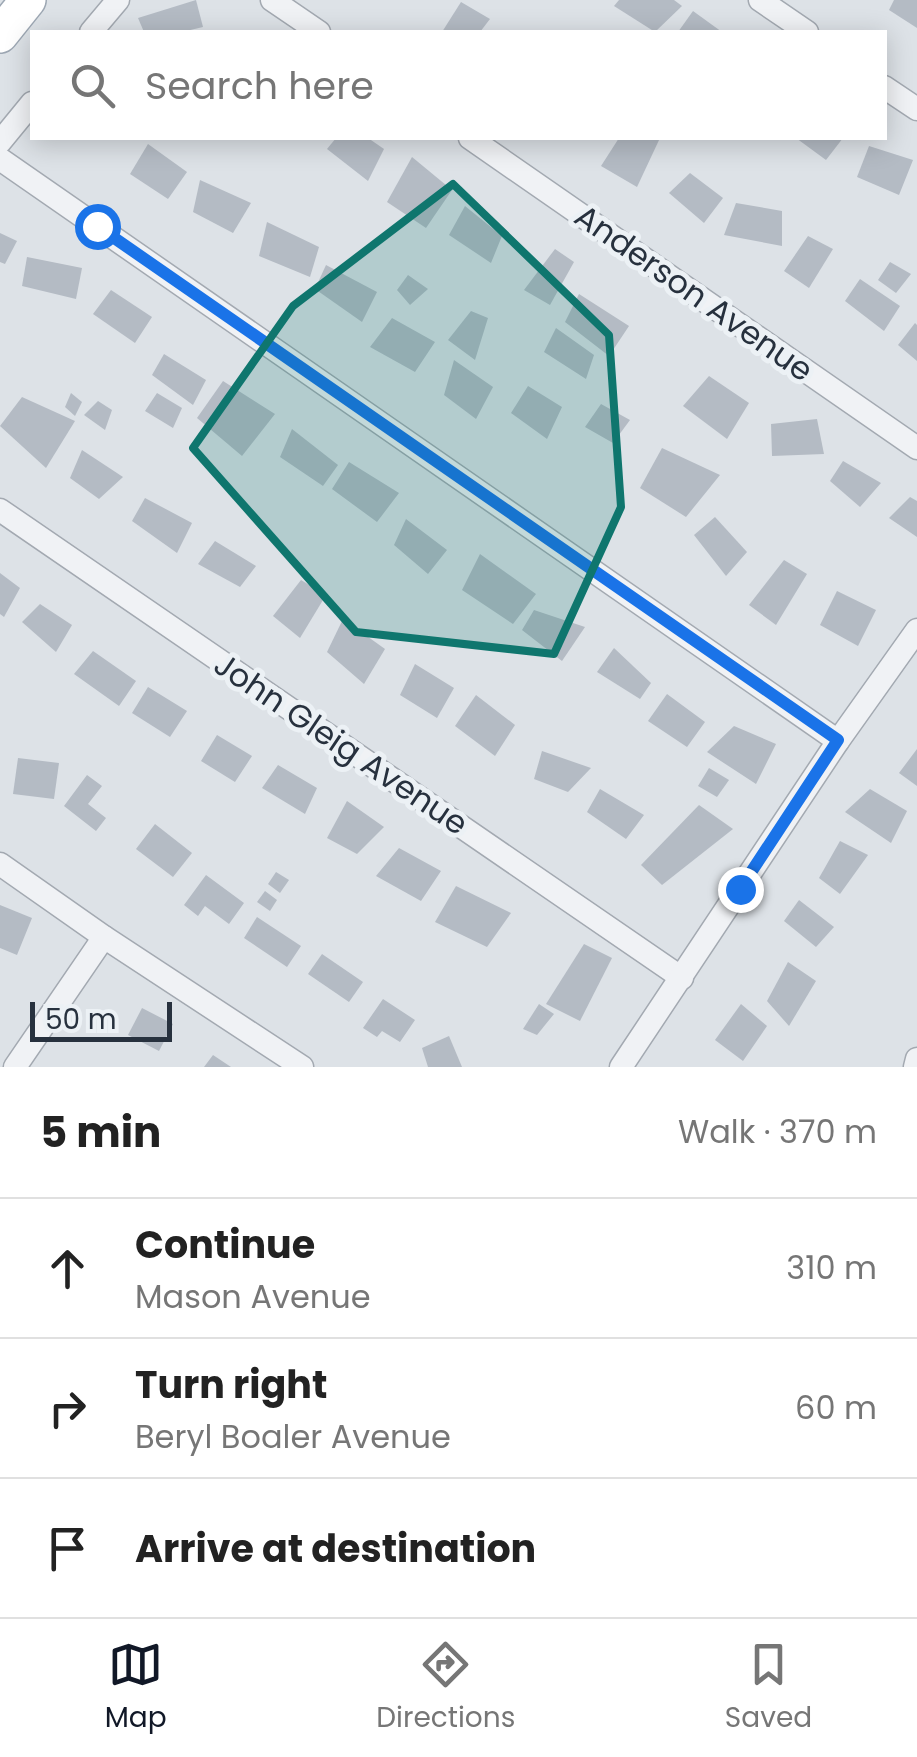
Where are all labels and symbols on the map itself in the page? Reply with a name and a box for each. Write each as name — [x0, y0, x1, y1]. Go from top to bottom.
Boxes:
street label: Anderson Avenue — [566, 193, 823, 392]
route start — [75, 204, 121, 250]
street label: John Gleig Avenue — [205, 642, 477, 845]
route end — [718, 867, 764, 913]
scale bar — [30, 997, 172, 1042]

